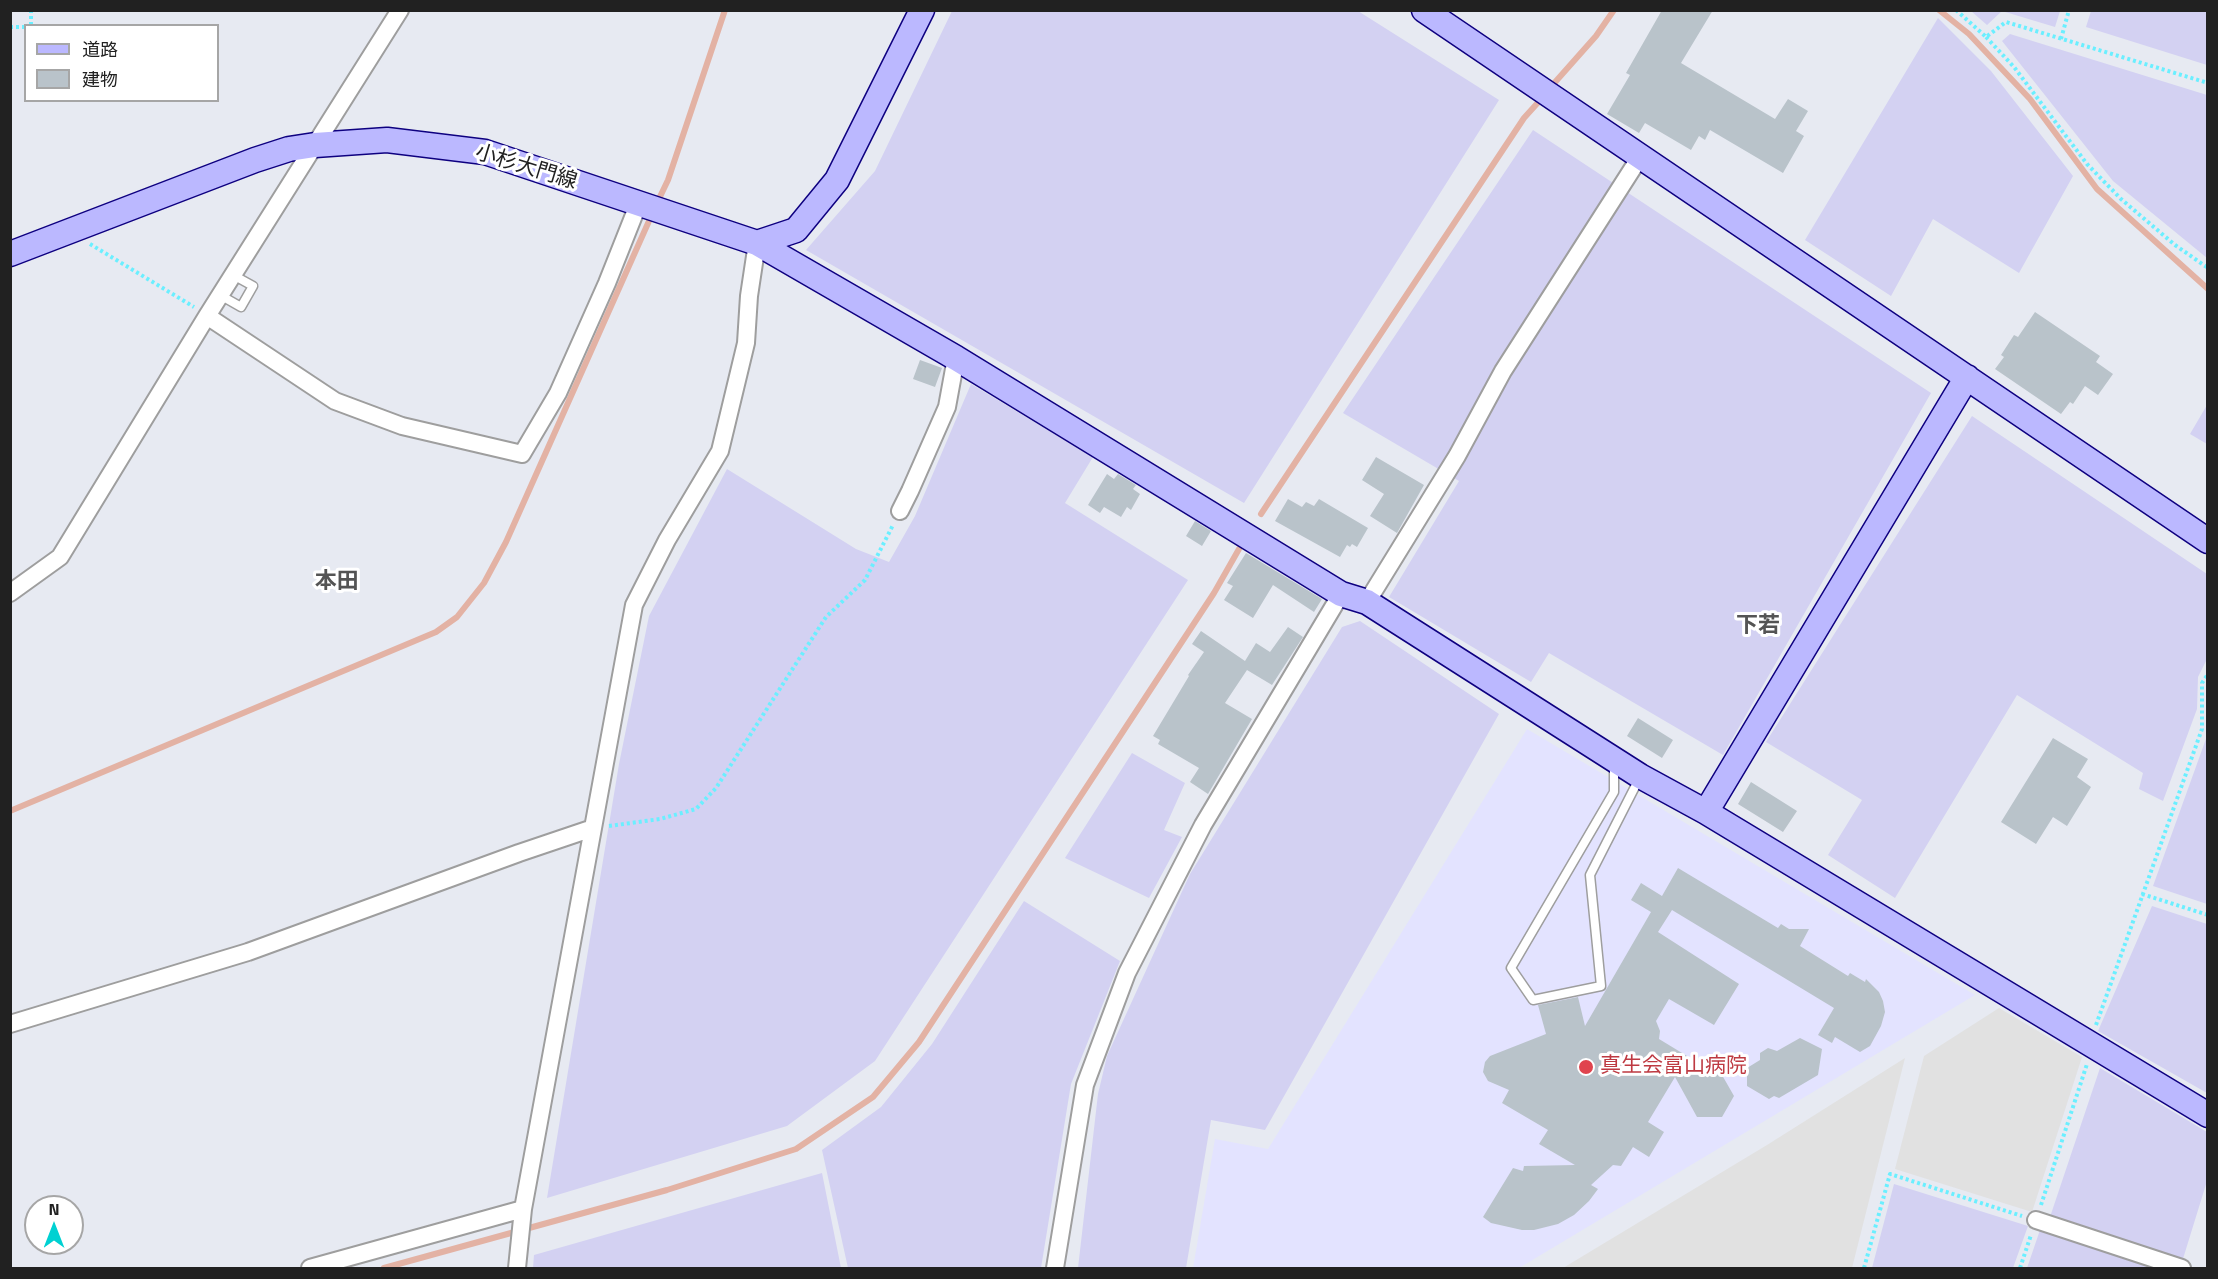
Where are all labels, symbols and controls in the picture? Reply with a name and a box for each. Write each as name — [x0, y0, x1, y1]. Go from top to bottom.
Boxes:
legend — [24, 24, 219, 102]
text: 道路 — [82, 36, 118, 63]
text: 建物 — [82, 66, 118, 93]
street label: 小杉大門線 — [472, 141, 580, 195]
district label: 本田 — [315, 570, 359, 596]
district label: 下若 — [1736, 614, 1780, 640]
place label: 真生会富山病院 — [1600, 1054, 1747, 1080]
marker: 真生会富山病院 — [1577, 1058, 1595, 1076]
north arrow — [24, 1195, 84, 1255]
text: N — [48, 1197, 60, 1221]

